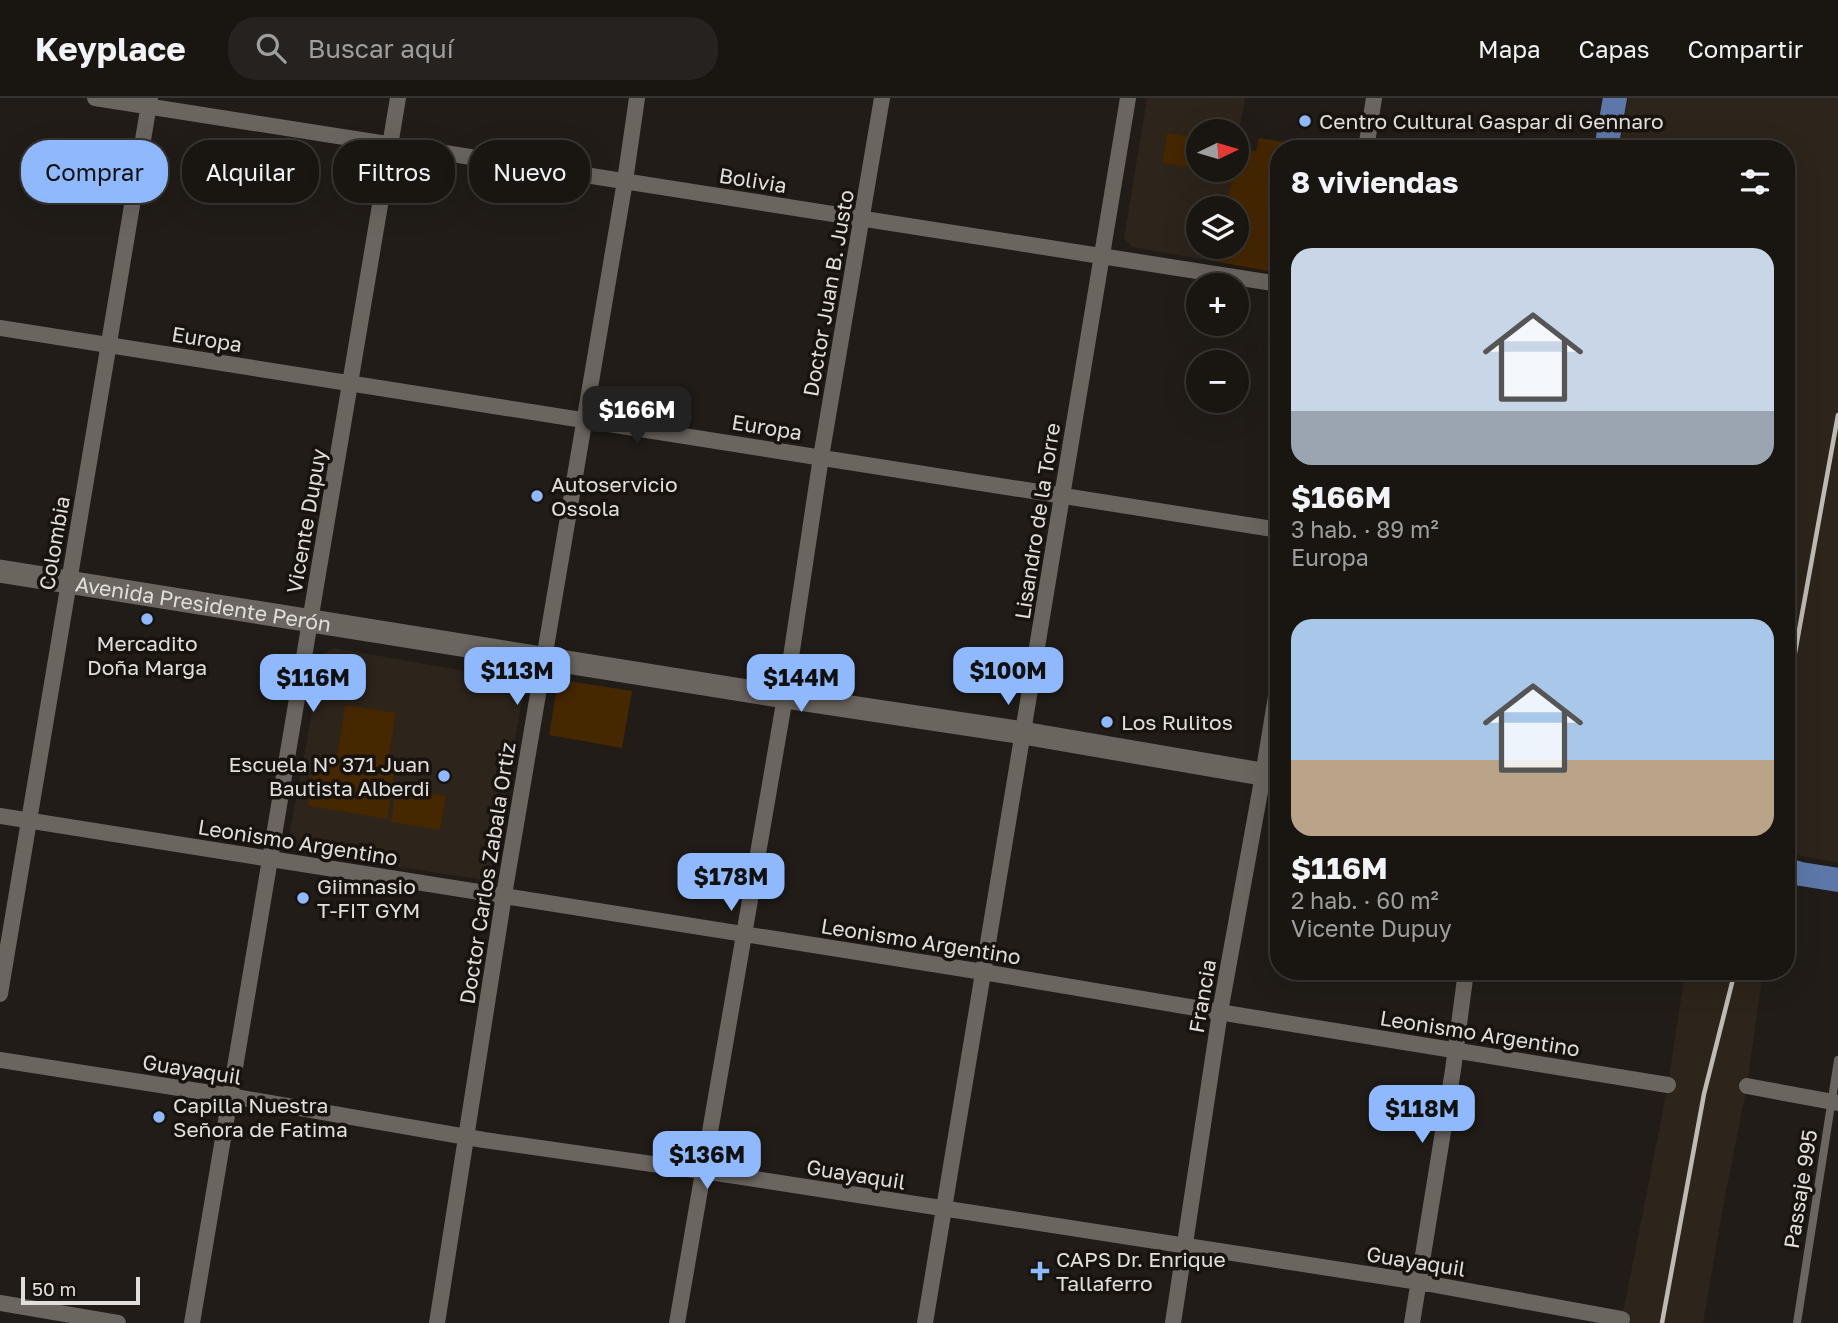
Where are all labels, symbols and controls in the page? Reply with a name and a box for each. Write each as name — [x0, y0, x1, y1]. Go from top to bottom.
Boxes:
search box — [228, 17, 718, 80]
text: Keyplace — [35, 29, 186, 68]
icon: search — [252, 29, 290, 67]
text: Buscar aquí — [308, 33, 454, 64]
text: Mapa — [1478, 34, 1541, 63]
text: Capas — [1579, 34, 1649, 63]
text: Compartir — [1687, 34, 1803, 63]
place label: Centro Cultural Gaspar di Gennaro — [1319, 108, 1664, 134]
marker: Centro Cultural Gaspar di Gennaro — [1297, 113, 1313, 129]
north arrow — [1186, 119, 1250, 182]
map controls — [1186, 119, 1249, 413]
chip: Comprar — [21, 140, 168, 203]
chip: Alquilar — [182, 140, 319, 203]
chip: Filtros — [333, 140, 455, 203]
chip: Nuevo — [469, 140, 590, 203]
street label: Bolivia — [717, 162, 789, 198]
icon: filters — [1736, 163, 1774, 201]
text: 8 viviendas — [1291, 164, 1459, 200]
street label: Doctor Juan B. Justo — [797, 188, 859, 398]
button: layers — [1186, 196, 1249, 259]
button: + — [1186, 273, 1249, 336]
icon: home — [1470, 294, 1596, 420]
street label: Europa — [170, 321, 244, 357]
button: − — [1186, 350, 1249, 413]
pin: $166M — [588, 386, 686, 446]
text: $166M — [599, 395, 675, 423]
street label: Europa — [730, 409, 804, 445]
street label: Lisandro de la Torre — [1009, 421, 1065, 621]
street label: Vicente Dupuy — [280, 446, 332, 595]
place label: Autoservicio Ossola — [551, 471, 678, 521]
text: $166M — [1291, 479, 1391, 515]
marker: Autoservicio Ossola — [529, 488, 545, 504]
street label: Colombia — [33, 494, 75, 592]
text: 3 hab. · 89 m² — [1291, 515, 1439, 543]
text: Europa — [1291, 543, 1369, 571]
street label: Avenida Presidente Perón — [74, 570, 333, 637]
marker: Mercadito Doña Marga — [139, 611, 155, 627]
place label: Mercadito Doña Marga — [87, 630, 207, 680]
pin: $113M — [468, 648, 566, 707]
pin: $100M — [959, 648, 1057, 707]
pin: $116M — [264, 654, 362, 714]
pin: $144M — [752, 654, 850, 714]
text: $113M — [480, 656, 554, 684]
text: $100M — [969, 656, 1047, 684]
text: $116M — [276, 663, 350, 691]
text: $144M — [763, 663, 839, 691]
icon: home — [1470, 665, 1596, 791]
place label: Los Rulitos — [1121, 709, 1233, 735]
marker: Los Rulitos — [1099, 714, 1115, 730]
street label: Doctor Carlos Zabala Ortiz — [453, 740, 521, 1006]
place label: Escuela N° 371 Juan Bautista Alberdi — [229, 751, 430, 801]
marker: Escuela N° 371 Juan Bautista Alberdi — [436, 768, 452, 784]
street label: Leonismo Argentino — [196, 813, 400, 871]
text: $116M — [1291, 850, 1388, 886]
pin: $178M — [682, 854, 780, 913]
text: $178M — [694, 862, 768, 890]
place label: Giimnasio T-FIT GYM — [317, 873, 420, 923]
text: 2 hab. · 60 m² — [1291, 886, 1439, 914]
marker: Giimnasio T-FIT GYM — [295, 890, 311, 906]
street label: Leonismo Argentino — [819, 912, 1023, 970]
text: Vicente Dupuy — [1291, 914, 1452, 942]
street label: Francia — [1183, 957, 1221, 1035]
street label: Leonismo Argentino — [1378, 1004, 1582, 1062]
street label: Guayaquil — [141, 1048, 243, 1090]
pin: $118M — [1373, 1086, 1471, 1145]
place label: Capilla Nuestra Señora de Fatima — [173, 1092, 348, 1142]
text: $118M — [1385, 1094, 1459, 1122]
marker: Capilla Nuestra Señora de Fatima — [151, 1109, 167, 1125]
street label: Passaje 995 — [1778, 1128, 1822, 1250]
pin: $136M — [658, 1132, 756, 1191]
text: $136M — [669, 1140, 745, 1168]
street label: Guayaquil — [805, 1153, 907, 1195]
street label: Guayaquil — [1365, 1240, 1467, 1282]
place label: CAPS Dr. Enrique Tallaferro — [1056, 1246, 1226, 1296]
marker: CAPS Dr. Enrique Tallaferro — [1030, 1261, 1050, 1281]
scale bar — [21, 1274, 140, 1306]
text: 50 m — [32, 1277, 76, 1300]

